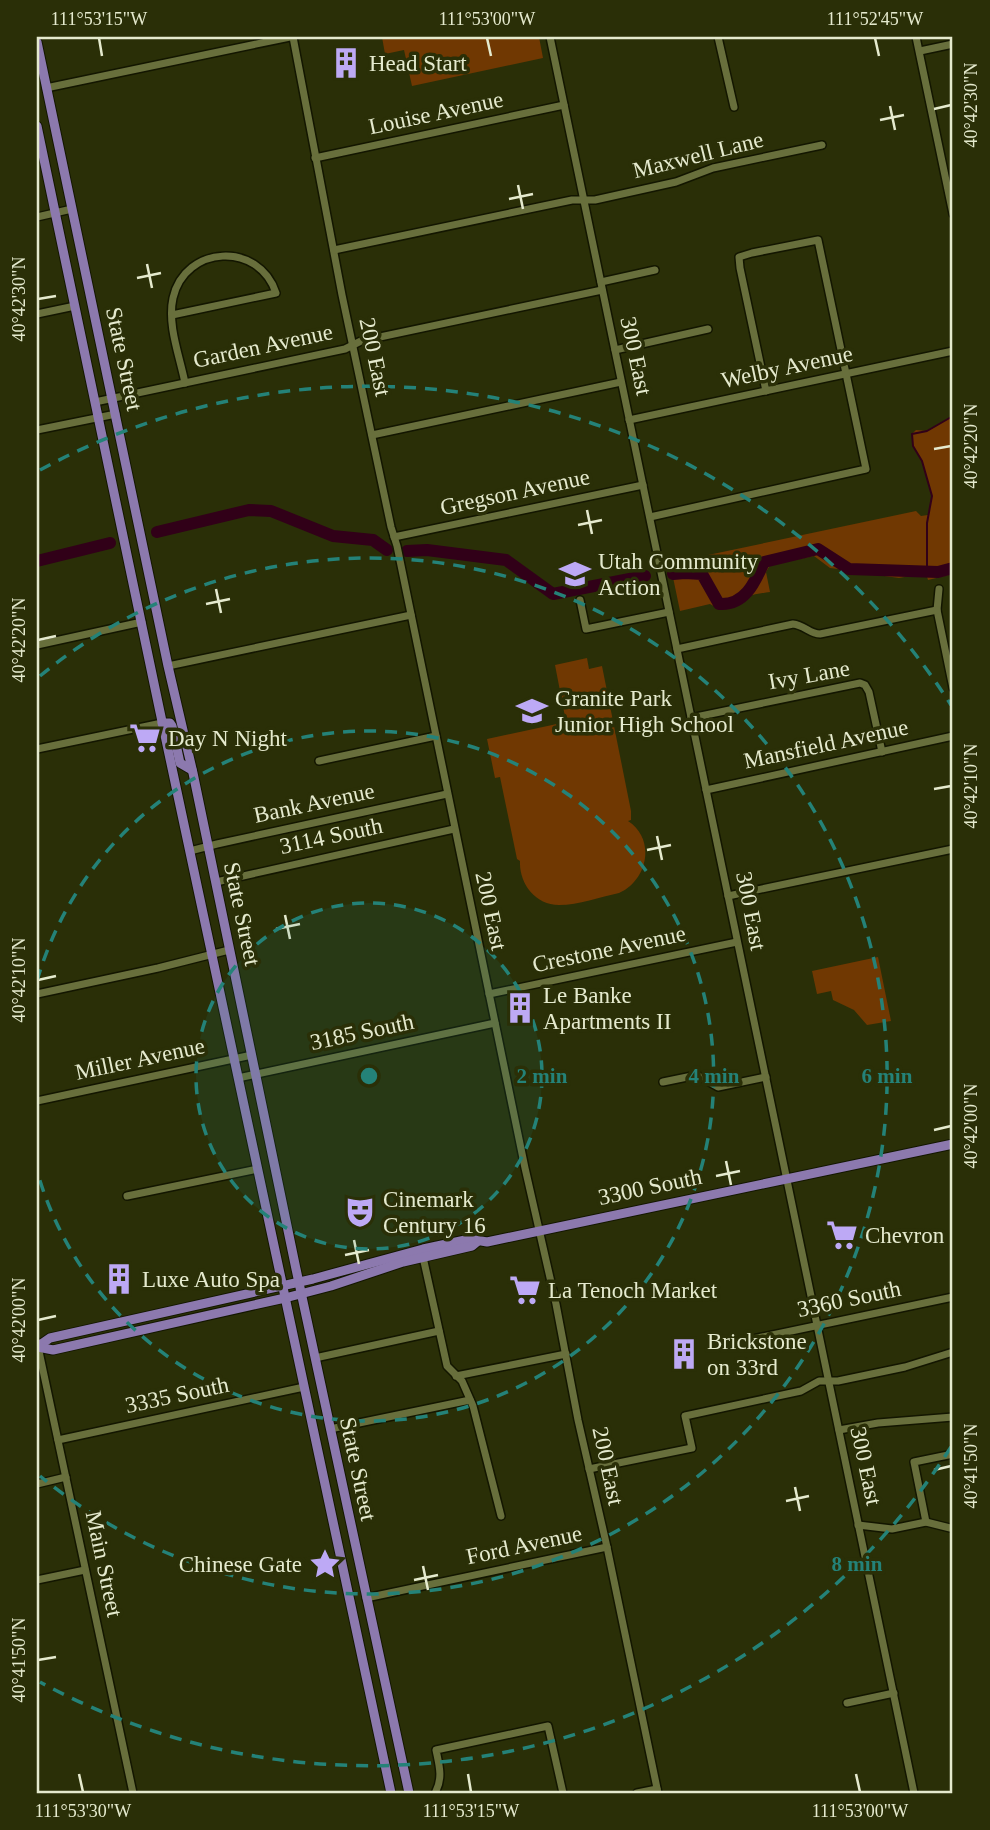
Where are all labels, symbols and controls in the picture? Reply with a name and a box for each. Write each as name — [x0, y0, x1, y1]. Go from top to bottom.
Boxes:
text: 111°53'15"W — [51, 9, 147, 29]
text: 111°53'00"W — [439, 9, 535, 29]
text: 111°52'45"W — [827, 9, 923, 29]
building icon: Head Start — [329, 46, 363, 80]
place label: Head Start — [369, 51, 467, 76]
text: 40°42'30"N — [961, 63, 981, 147]
street label: Louise Avenue — [366, 87, 506, 139]
street label: Maxwell Lane — [630, 127, 766, 183]
text: 40°42'30"N — [9, 257, 29, 341]
street label: State Street — [101, 305, 147, 414]
street label: 300 East — [615, 314, 657, 398]
street label: 200 East — [354, 315, 396, 399]
street label: Garden Avenue — [191, 319, 335, 373]
street label: Welby Avenue — [719, 341, 855, 393]
text: 40°42'20"N — [961, 404, 981, 488]
street label: Gregson Avenue — [438, 464, 592, 520]
place label: Utah Community Action — [598, 549, 759, 600]
school or university icon: Utah Community Action — [558, 557, 592, 591]
text: 40°42'20"N — [9, 598, 29, 682]
street label: Ivy Lane — [766, 656, 852, 694]
place label: Granite Park Junior High School — [555, 686, 734, 737]
school or university icon: Granite Park Junior High School — [515, 694, 549, 728]
street label: Mansfield Avenue — [741, 714, 911, 774]
supermarket icon: Day N Night — [128, 721, 162, 755]
place label: Day N Night — [168, 726, 287, 751]
text: 40°42'10"N — [961, 744, 981, 828]
street label: Bank Avenue — [251, 778, 377, 828]
street label: 3114 South — [277, 813, 385, 859]
street label: State Street — [219, 860, 265, 969]
street label: 200 East — [470, 869, 512, 953]
street label: 300 East — [731, 869, 771, 953]
street label: Crestone Avenue — [530, 921, 688, 977]
text: 40°42'10"N — [9, 938, 29, 1022]
place label: Le Banke Apartments II — [543, 983, 671, 1034]
building icon: Le Banke Apartments II — [503, 991, 537, 1025]
street label: 3185 South — [308, 1009, 417, 1055]
street label: Miller Avenue — [73, 1033, 207, 1085]
centre of rings — [357, 1064, 381, 1088]
text: 2 min — [517, 1064, 568, 1088]
text: 4 min — [689, 1064, 740, 1088]
text: 6 min — [862, 1064, 913, 1088]
text: 40°42'00"N — [961, 1084, 981, 1168]
street label: 3300 South — [596, 1164, 705, 1210]
place label: Cinemark Century 16 — [383, 1187, 486, 1238]
theatre icon: Cinemark Century 16 — [343, 1195, 377, 1229]
supermarket icon: Chevron — [825, 1218, 859, 1252]
place label: Chevron — [865, 1223, 945, 1248]
building icon: Luxe Auto Spa — [102, 1262, 136, 1296]
place label: Luxe Auto Spa — [142, 1267, 280, 1292]
supermarket icon: La Tenoch Market — [508, 1273, 542, 1307]
street label: 3360 South — [795, 1276, 904, 1322]
text: 40°42'00"N — [9, 1278, 29, 1362]
place label: La Tenoch Market — [548, 1278, 718, 1303]
place label: Brickstone on 33rd — [707, 1329, 807, 1380]
building icon: Brickstone on 33rd — [667, 1337, 701, 1371]
street label: 3335 South — [123, 1372, 232, 1418]
street label: State Street — [335, 1415, 381, 1524]
street label: 200 East — [587, 1424, 629, 1508]
street label: 300 East — [845, 1424, 887, 1508]
text: 40°41'50"N — [961, 1424, 981, 1508]
street label: Main Street — [81, 1509, 128, 1620]
street label: Ford Avenue — [464, 1521, 584, 1569]
place icon: Chinese Gate — [308, 1547, 342, 1581]
place label: Chinese Gate — [179, 1552, 302, 1577]
text: 8 min — [832, 1552, 883, 1576]
text: 40°41'50"N — [9, 1618, 29, 1702]
text: 111°53'30"W — [35, 1801, 131, 1821]
text: 111°53'15"W — [423, 1801, 519, 1821]
text: 111°53'00"W — [812, 1801, 908, 1821]

